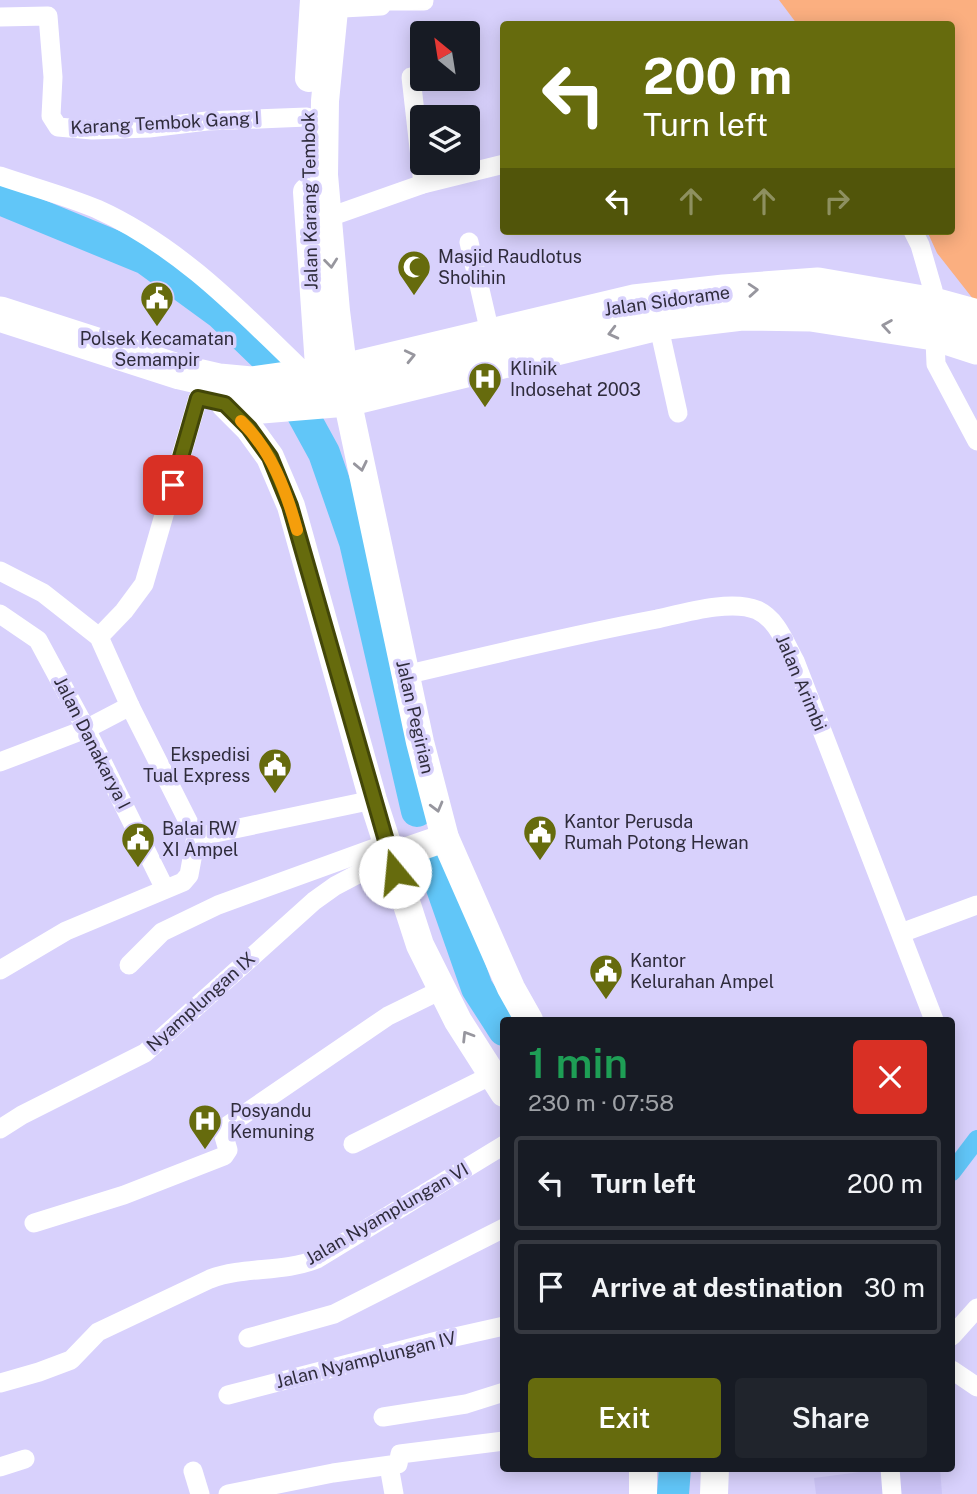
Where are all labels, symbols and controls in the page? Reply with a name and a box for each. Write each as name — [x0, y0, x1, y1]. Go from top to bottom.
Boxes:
north arrow — [410, 21, 480, 91]
map controls — [410, 21, 480, 175]
text: 200 m — [643, 47, 792, 105]
icon: left — [528, 49, 619, 140]
button: layers — [410, 105, 480, 175]
text: Turn left — [643, 106, 768, 143]
street label: Karang Tembok Gang I — [70, 107, 260, 138]
street label: Jalan Karang Tembok — [297, 112, 322, 290]
icon: left — [599, 182, 637, 220]
icon: ahead — [672, 182, 710, 220]
icon: ahead — [745, 182, 783, 220]
icon: right — [818, 182, 856, 220]
place label: Masjid Raudlotus Sholihin — [438, 246, 582, 288]
mosque icon: Masjid Raudlotus Sholihin — [395, 248, 433, 297]
one-way arrow — [323, 258, 338, 269]
public building icon: Polsek Kecamatan Semampir — [138, 279, 176, 328]
street label: Jalan Sidorame — [603, 281, 731, 320]
one-way arrow — [748, 282, 759, 297]
one-way arrow — [881, 319, 893, 334]
one-way arrow — [608, 325, 620, 340]
place label: Polsek Kecamatan Semampir — [80, 328, 234, 370]
one-way arrow — [404, 350, 416, 364]
place label: Klinik Indosehat 2003 — [510, 358, 641, 400]
hospital icon: Klinik Indosehat 2003 — [466, 360, 504, 409]
pin — [143, 455, 203, 515]
one-way arrow — [353, 460, 368, 472]
icon: arrive — [154, 466, 192, 504]
street label: Jalan Arimbi — [772, 632, 831, 734]
street label: Jalan Pegirian — [392, 658, 439, 776]
street label: Jalan Danakarya I — [50, 673, 135, 812]
place label: Ekspedisi Tual Express — [143, 744, 250, 786]
public building icon: Ekspedisi Tual Express — [256, 746, 294, 795]
one-way arrow — [429, 801, 443, 813]
place label: Kantor Perusda Rumah Potong Hewan — [564, 811, 749, 853]
public building icon: Kantor Perusda Rumah Potong Hewan — [521, 813, 559, 862]
place label: Balai RW XI Ampel — [162, 818, 239, 860]
public building icon: Balai RW XI Ampel — [119, 820, 157, 869]
position arrow — [358, 835, 432, 909]
street label: Nyamplungan IX — [142, 947, 259, 1056]
place label: Kantor Kelurahan Ampel — [630, 950, 774, 992]
public building icon: Kantor Kelurahan Ampel — [587, 952, 625, 1001]
one-way arrow — [463, 1030, 476, 1043]
text: 1 min — [528, 1038, 628, 1087]
button: close — [853, 1040, 927, 1114]
text: 230 m · 07:58 — [528, 1089, 674, 1116]
place label: Posyandu Kemuning — [230, 1100, 315, 1142]
hospital icon: Posyandu Kemuning — [186, 1102, 224, 1151]
street label: Jalan Nyamplungan VI — [301, 1158, 472, 1269]
icon: left — [532, 1164, 570, 1202]
text: Turn left — [591, 1168, 696, 1199]
text: 200 m — [847, 1168, 923, 1199]
icon: arrive — [532, 1268, 570, 1306]
text: Arrive at destination — [591, 1272, 843, 1303]
text: 30 m — [864, 1272, 925, 1303]
street label: Jalan Nyamplungan IV — [273, 1327, 458, 1392]
button: Exit — [528, 1378, 721, 1458]
button: Share — [735, 1378, 927, 1458]

